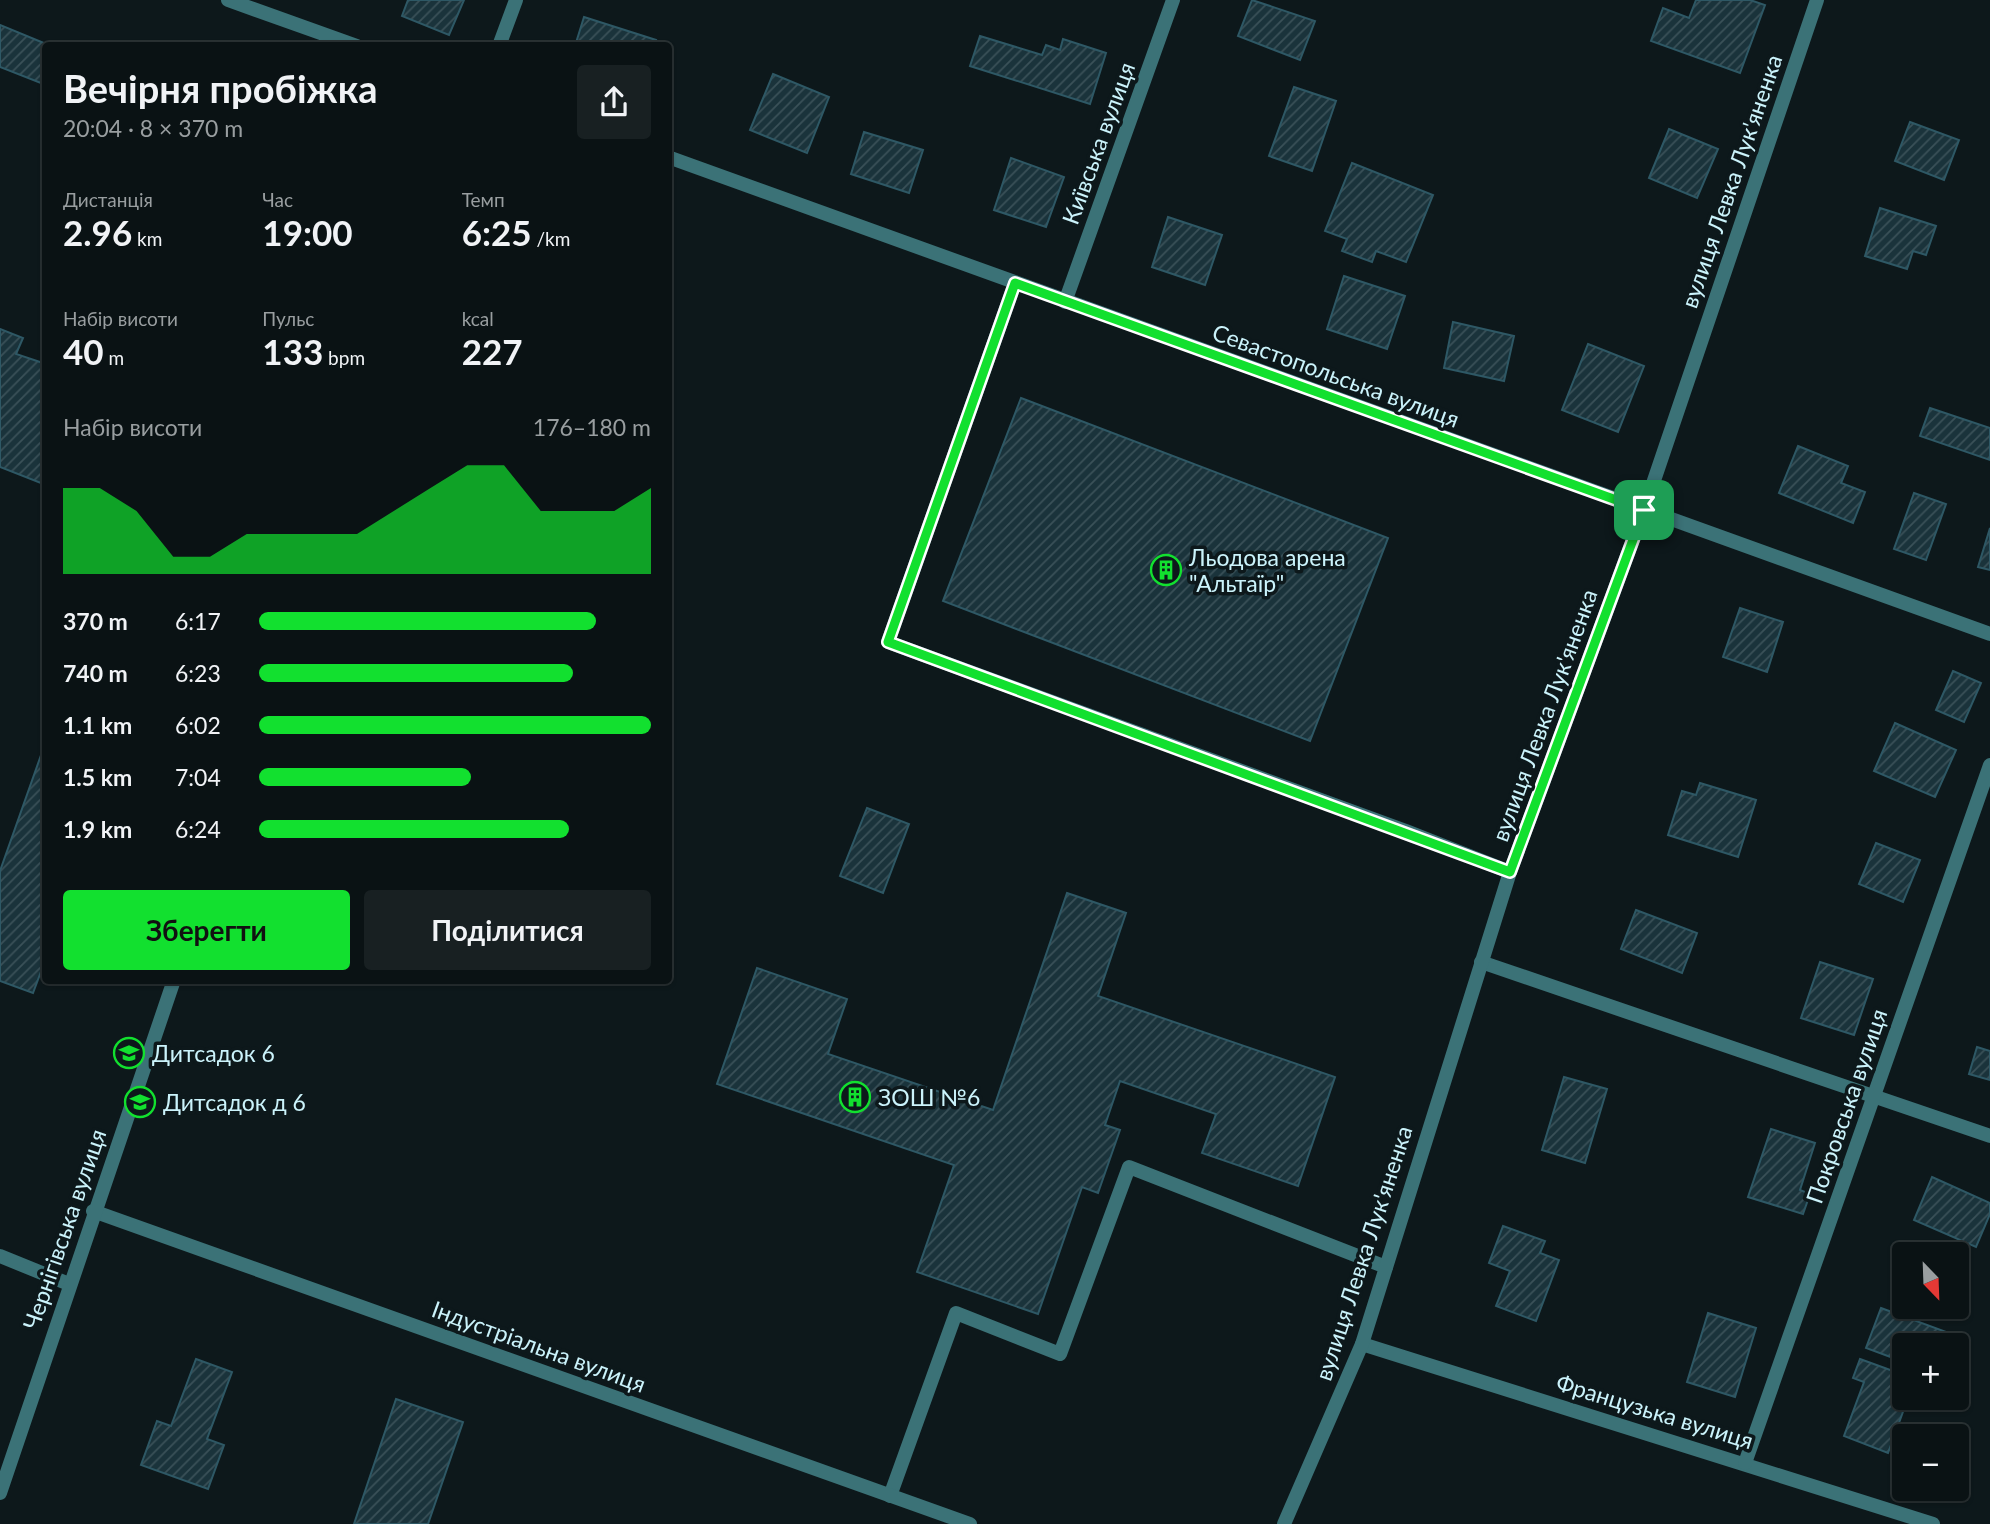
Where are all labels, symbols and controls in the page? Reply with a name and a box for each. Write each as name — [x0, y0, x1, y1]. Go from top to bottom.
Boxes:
street label: вулиця Левка Лук'яненка — [1674, 51, 1788, 311]
street label: Київська вулиця — [1056, 58, 1140, 228]
text: Вечірня пробіжка — [63, 65, 378, 111]
button: share — [577, 65, 651, 139]
text: 20:04 · 8 × 370 m — [63, 114, 243, 142]
text: Дистанція — [63, 188, 153, 211]
text: Час — [262, 188, 293, 211]
text: Темп — [462, 188, 505, 211]
text: 2.96 — [63, 211, 132, 253]
text: 19:00 — [262, 211, 353, 253]
text: 6:25 — [462, 211, 532, 253]
text: km — [132, 227, 162, 250]
text: /km — [532, 227, 570, 250]
text: Набір висоти — [63, 307, 178, 330]
text: Пульс — [262, 307, 314, 330]
text: kcal — [462, 307, 494, 330]
street label: Севастопольська вулиця — [1209, 317, 1463, 433]
text: 40 — [63, 330, 104, 372]
text: 133 — [262, 330, 323, 372]
text: 227 — [462, 330, 523, 372]
text: m — [104, 346, 124, 369]
text: bpm — [323, 346, 365, 369]
text: Набір висоти — [63, 413, 202, 441]
text: 176–180 m — [533, 413, 651, 441]
pin — [1614, 480, 1674, 540]
icon: arrive — [1625, 491, 1663, 529]
place label: Льодова арена "Альтаїр" — [1188, 543, 1346, 597]
building icon: Льодова арена "Альтаїр" — [1149, 553, 1183, 587]
street label: вулиця Левка Лук'яненка — [1485, 585, 1603, 845]
text: 370 m — [63, 607, 128, 635]
text: 6:17 — [175, 607, 221, 635]
text: 740 m — [63, 659, 128, 687]
text: 6:23 — [175, 659, 221, 687]
text: 1.1 km — [63, 711, 132, 739]
text: 6:02 — [175, 711, 221, 739]
text: 1.5 km — [63, 763, 132, 791]
text: 7:04 — [175, 763, 221, 791]
text: 1.9 km — [63, 815, 132, 843]
text: 6:24 — [175, 815, 221, 843]
button: Зберегти — [63, 890, 350, 970]
button: Поділитися — [364, 890, 651, 970]
street label: Покровська вулиця — [1800, 1005, 1892, 1207]
school or university icon: Дитсадок 6 — [112, 1036, 146, 1070]
place label: Дитсадок 6 — [152, 1039, 275, 1067]
building icon: ЗОШ №6 — [838, 1080, 872, 1114]
place label: ЗОШ №6 — [878, 1083, 980, 1111]
school or university icon: Дитсадок д 6 — [123, 1085, 157, 1119]
place label: Дитсадок д 6 — [163, 1088, 306, 1116]
street label: вулиця Левка Лук'яненка — [1309, 1122, 1417, 1384]
street label: Чернігівська вулиця — [17, 1125, 111, 1333]
north arrow — [1892, 1242, 1969, 1320]
map controls — [1892, 1242, 1969, 1501]
street label: Індустріальна вулиця — [428, 1294, 650, 1398]
button: + — [1892, 1333, 1969, 1410]
street label: Французька вулиця — [1553, 1368, 1757, 1454]
button: − — [1892, 1424, 1969, 1501]

